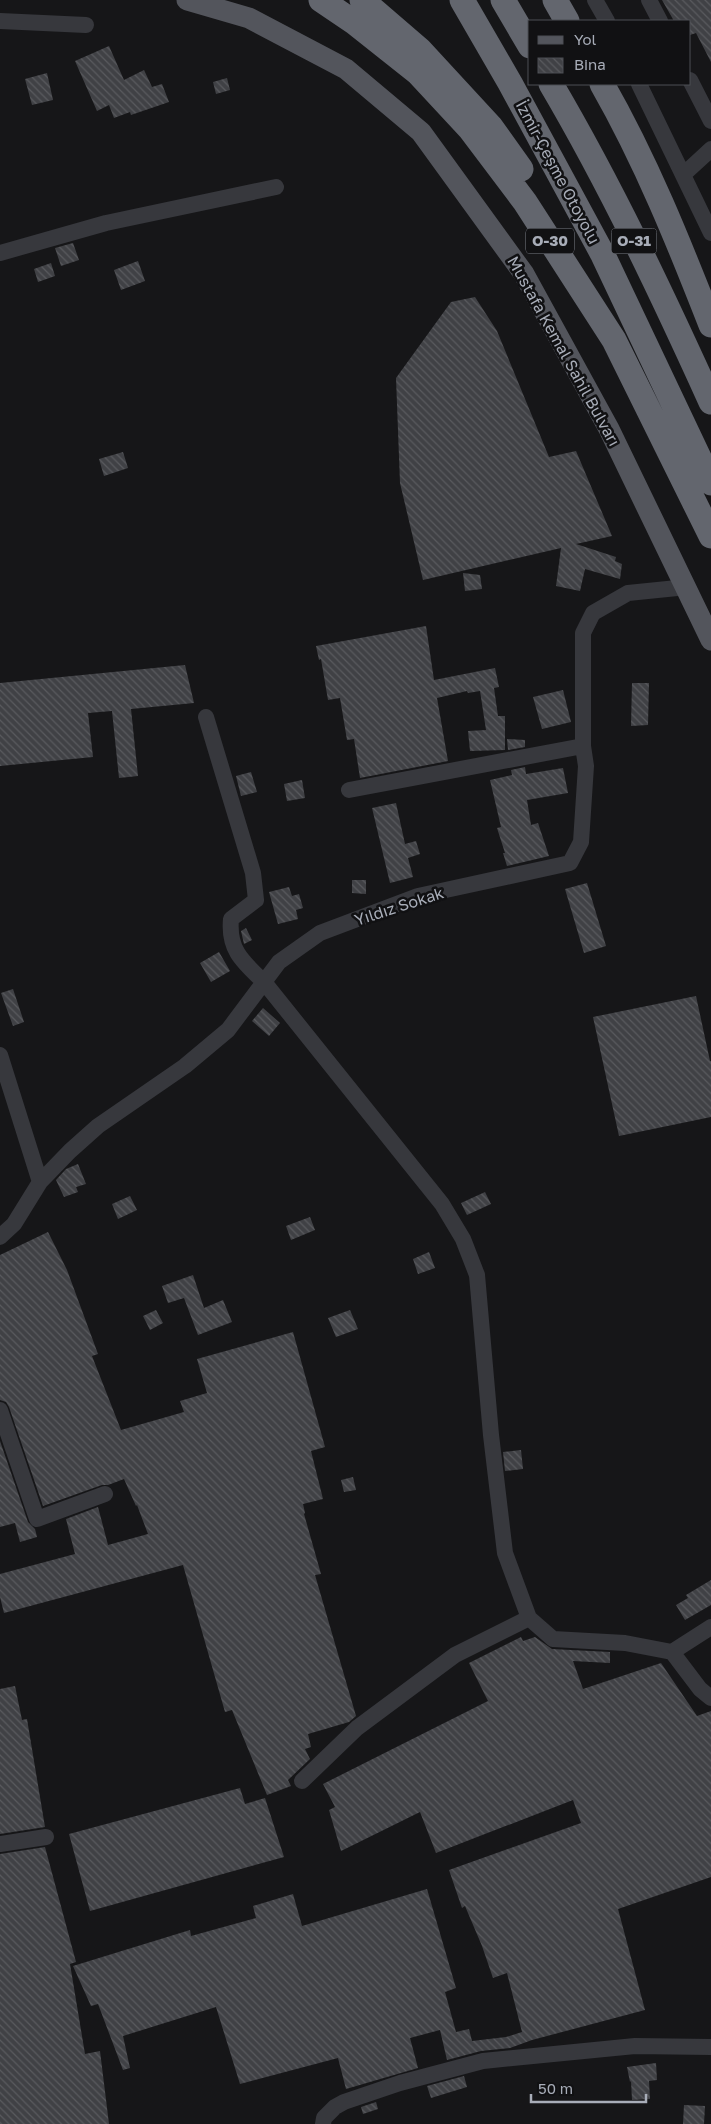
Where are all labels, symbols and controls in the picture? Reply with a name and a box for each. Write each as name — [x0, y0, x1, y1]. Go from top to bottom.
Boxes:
legend — [528, 20, 691, 85]
text: Yol — [574, 30, 596, 48]
text: Bina — [574, 55, 606, 73]
street label: İzmir-Çeşme Otoyolu — [512, 97, 604, 247]
road number: O-30 — [526, 228, 574, 254]
road number: O-31 — [612, 228, 656, 254]
street label: Mustafa Kemal Sahil Bulvarı — [503, 253, 625, 449]
street label: Yıldız Sokak — [352, 882, 446, 930]
scale bar — [531, 2072, 646, 2104]
text: 50 m — [538, 2079, 573, 2097]

